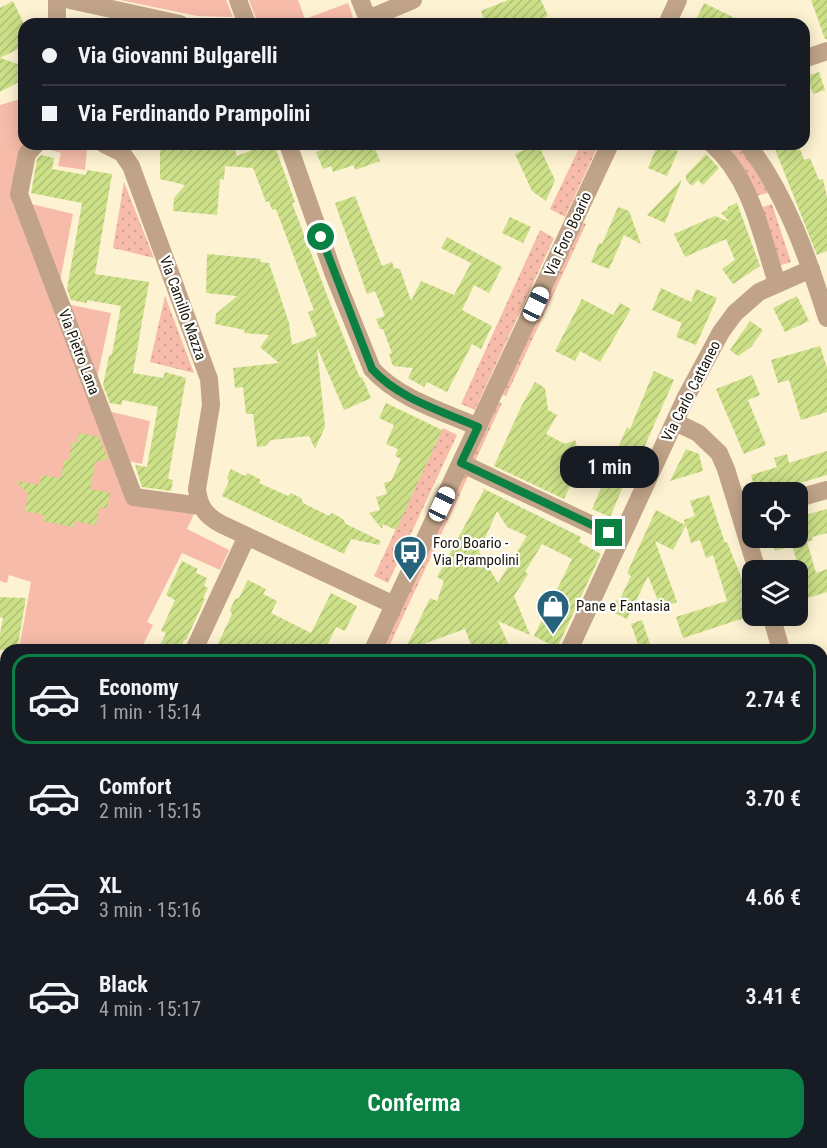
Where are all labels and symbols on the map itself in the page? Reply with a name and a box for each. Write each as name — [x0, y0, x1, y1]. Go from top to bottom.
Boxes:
street label: Via Foro Boario — [541, 189, 595, 279]
route start — [307, 223, 334, 250]
street label: Via Camillo Mazza — [156, 253, 210, 363]
car — [520, 284, 552, 324]
street label: Via Pietro Lana — [54, 307, 104, 397]
street label: Via Carlo Cattaneo — [658, 338, 724, 444]
callout: 1 min — [560, 446, 658, 488]
car — [426, 484, 458, 524]
route end — [595, 519, 622, 546]
bus stop icon: Foro Boario - Via Prampolini — [392, 534, 428, 581]
place label: Foro Boario - Via Prampolini — [433, 534, 519, 569]
shop icon: Pane e Fantasia — [535, 588, 571, 635]
place label: Pane e Fantasia — [576, 597, 670, 615]

